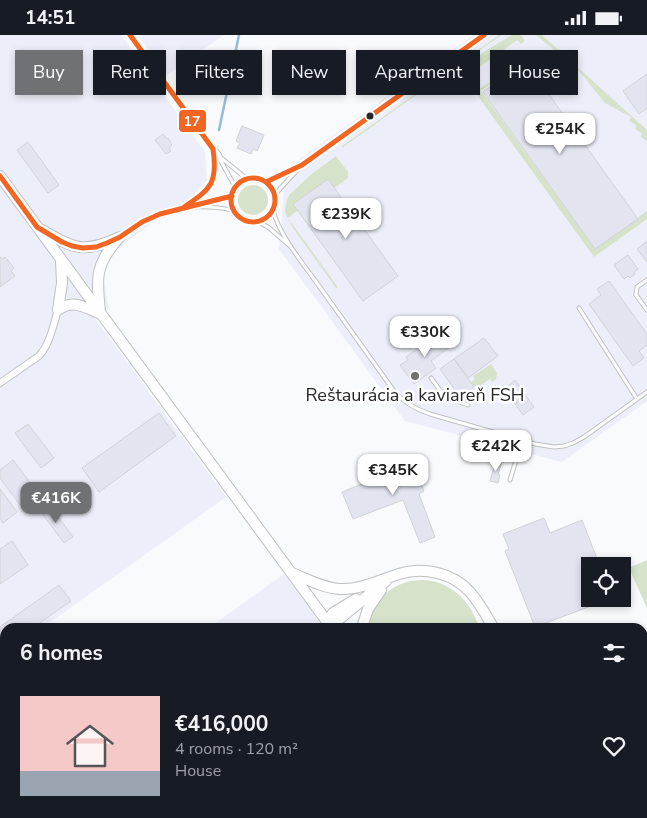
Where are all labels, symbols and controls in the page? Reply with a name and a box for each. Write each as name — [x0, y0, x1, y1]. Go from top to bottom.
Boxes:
text: 14:51 — [25, 5, 75, 31]
chip: Buy — [15, 50, 83, 95]
chip: Rent — [93, 50, 166, 95]
chip: Filters — [176, 50, 262, 95]
chip: New — [272, 50, 346, 95]
chip: Apartment — [356, 50, 480, 95]
chip: House — [490, 50, 578, 95]
line badge: 17 — [178, 109, 207, 133]
unlabelled marker — [365, 111, 375, 121]
text: 17 — [184, 112, 200, 131]
pin: €254K — [525, 113, 595, 155]
text: €254K — [535, 118, 585, 140]
pin: €239K — [311, 197, 381, 240]
text: €239K — [321, 203, 371, 225]
pin: €330K — [390, 315, 460, 358]
text: €330K — [400, 321, 450, 343]
marker: Reštaurácia a kaviareň FSH — [409, 370, 421, 382]
place label: Reštaurácia a kaviareň FSH — [306, 383, 524, 407]
pin: €242K — [461, 429, 531, 472]
text: €242K — [471, 435, 521, 457]
pin: €345K — [358, 453, 428, 496]
text: €345K — [368, 459, 418, 481]
pin: €416K — [21, 481, 91, 524]
text: €416K — [31, 487, 81, 509]
map controls — [581, 557, 631, 607]
button: locate — [581, 557, 631, 607]
text: 6 homes — [20, 639, 103, 667]
icon: filters — [600, 639, 628, 667]
text: €416,000 — [175, 710, 268, 738]
icon: home — [60, 716, 120, 776]
icon: heart — [600, 732, 628, 760]
text: 4 rooms · 120 m² — [175, 738, 298, 760]
text: House — [175, 760, 221, 782]

